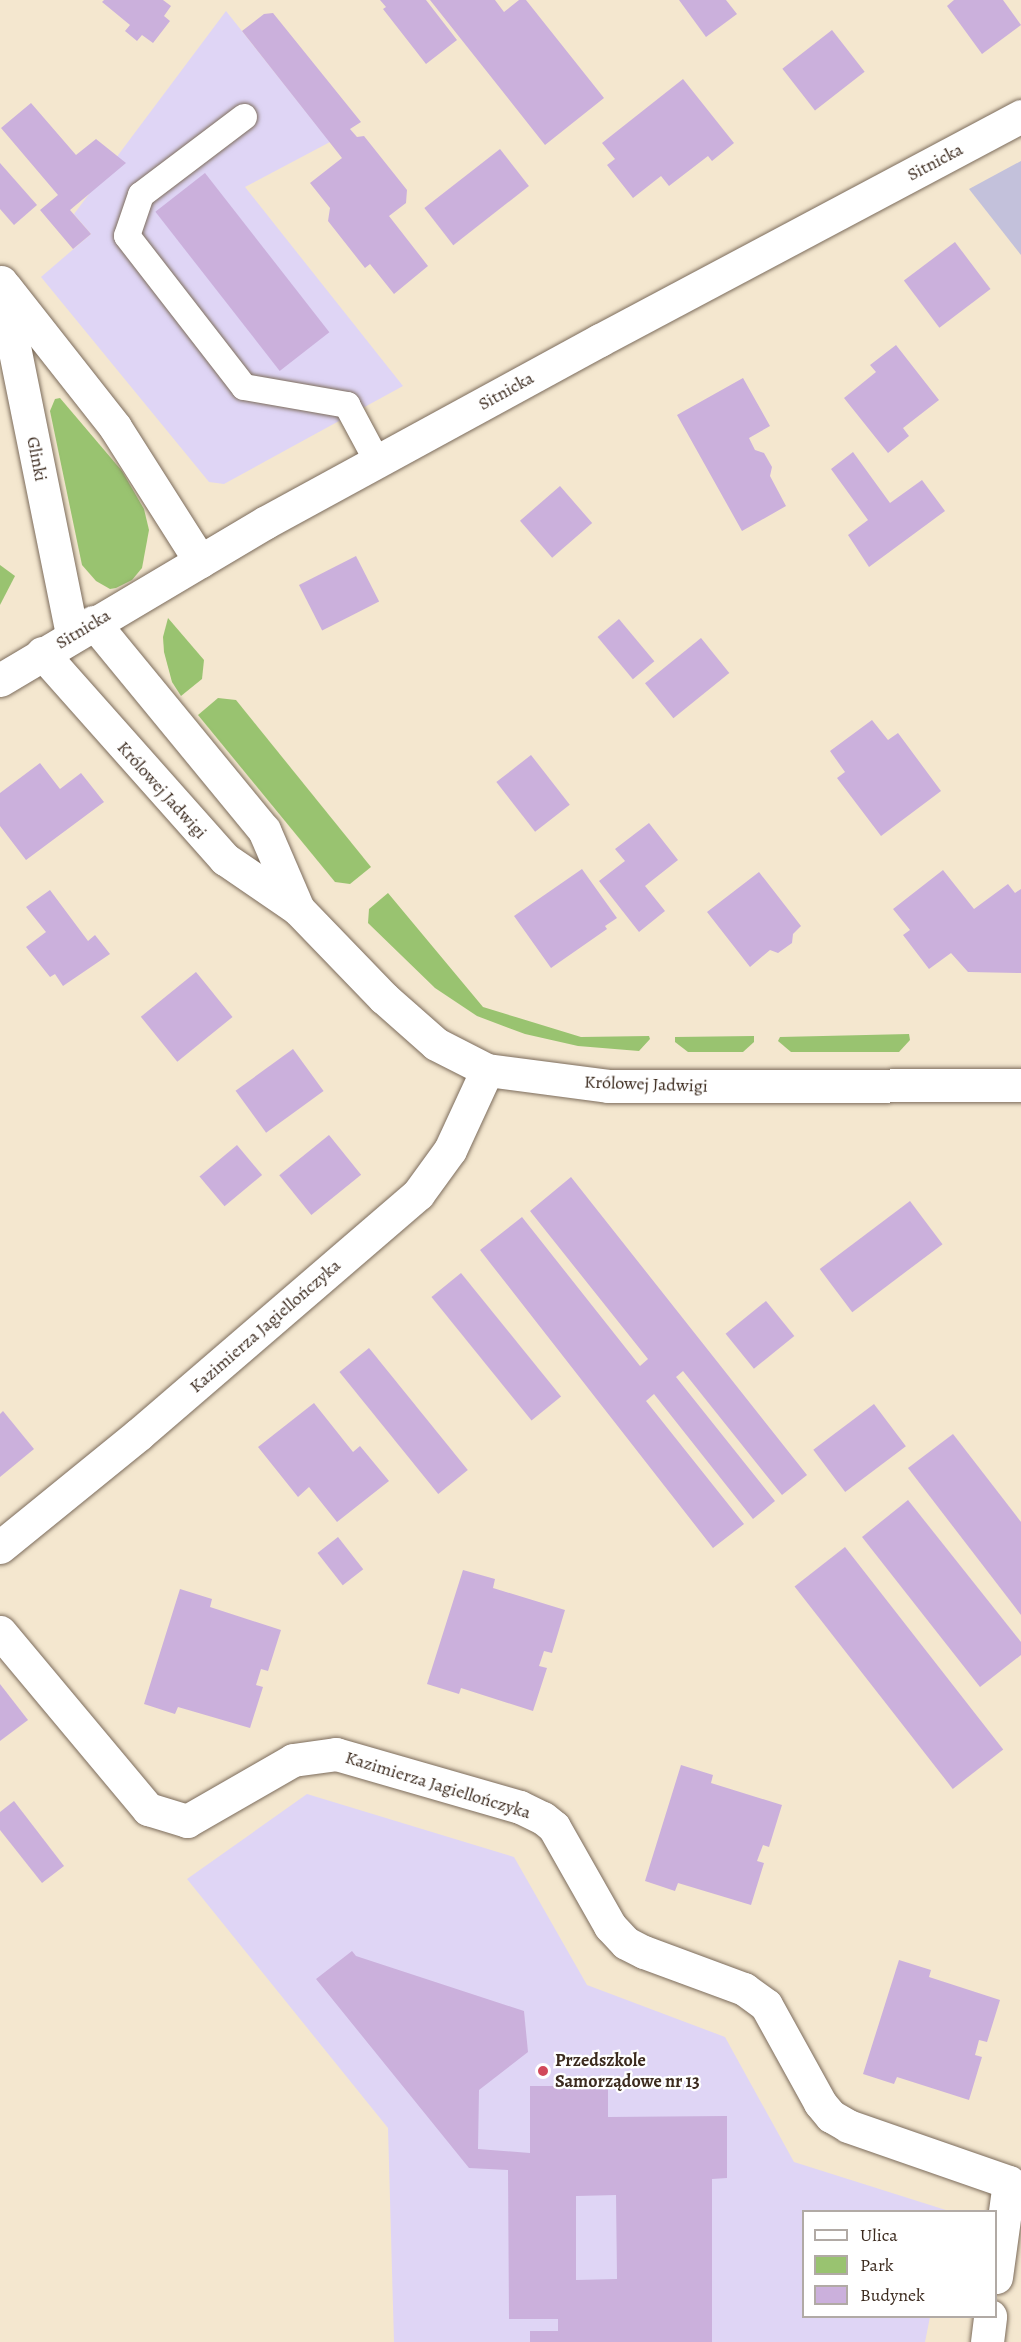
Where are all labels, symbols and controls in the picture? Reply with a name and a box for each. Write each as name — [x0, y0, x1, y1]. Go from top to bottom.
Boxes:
street label: Sitnicka — [903, 138, 967, 186]
street label: Sitnicka — [475, 367, 537, 415]
street label: Glinki — [22, 435, 52, 483]
street label: Sitnicka — [52, 604, 114, 654]
street label: Królowej Jadwigi — [113, 737, 211, 843]
street label: Królowej Jadwigi — [584, 1071, 708, 1097]
street label: Kazimierza Jagiellończyka — [185, 1255, 345, 1397]
street label: Kazimierza Jagiellończyka — [343, 1746, 533, 1824]
place label: Przedszkole Samorządowe nr 13 — [555, 2050, 700, 2092]
marker: Przedszkole Samorządowe nr 13 — [536, 2064, 550, 2078]
legend — [802, 2210, 997, 2318]
text: Ulica — [860, 2223, 898, 2247]
text: Park — [860, 2253, 894, 2277]
text: Budynek — [860, 2283, 925, 2307]

